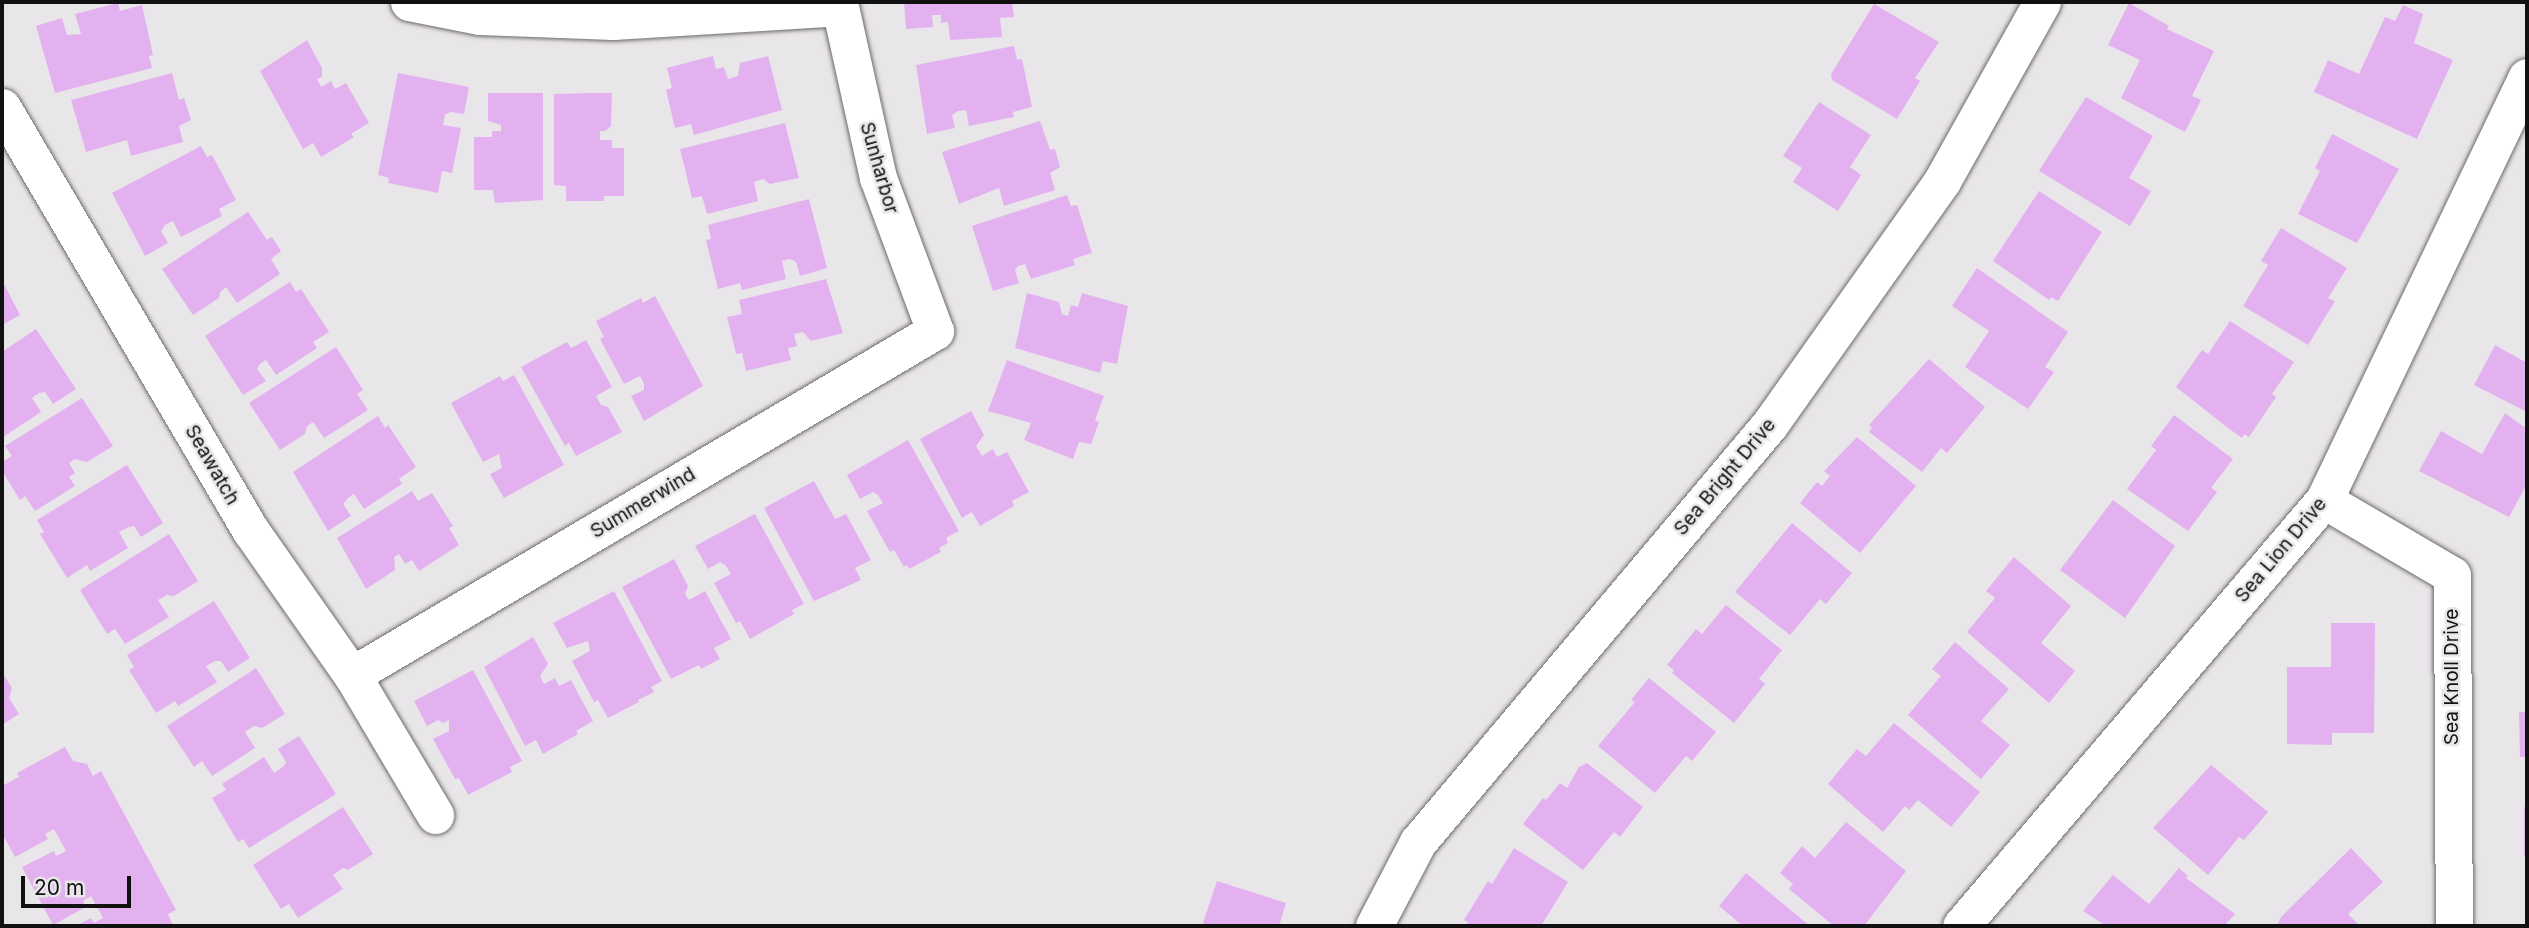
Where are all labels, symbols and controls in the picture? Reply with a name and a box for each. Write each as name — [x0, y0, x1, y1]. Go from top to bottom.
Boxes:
street label: Sunharbor — [855, 120, 903, 216]
street label: Sea Bright Drive — [1669, 414, 1781, 540]
street label: Seawatch — [180, 421, 244, 509]
street label: Summerwind — [587, 463, 699, 543]
street label: Sea Lion Drive — [2231, 493, 2331, 607]
street label: Sea Knoll Drive — [2441, 609, 2463, 745]
scale bar — [24, 862, 135, 906]
text: 20 m — [34, 875, 84, 900]

